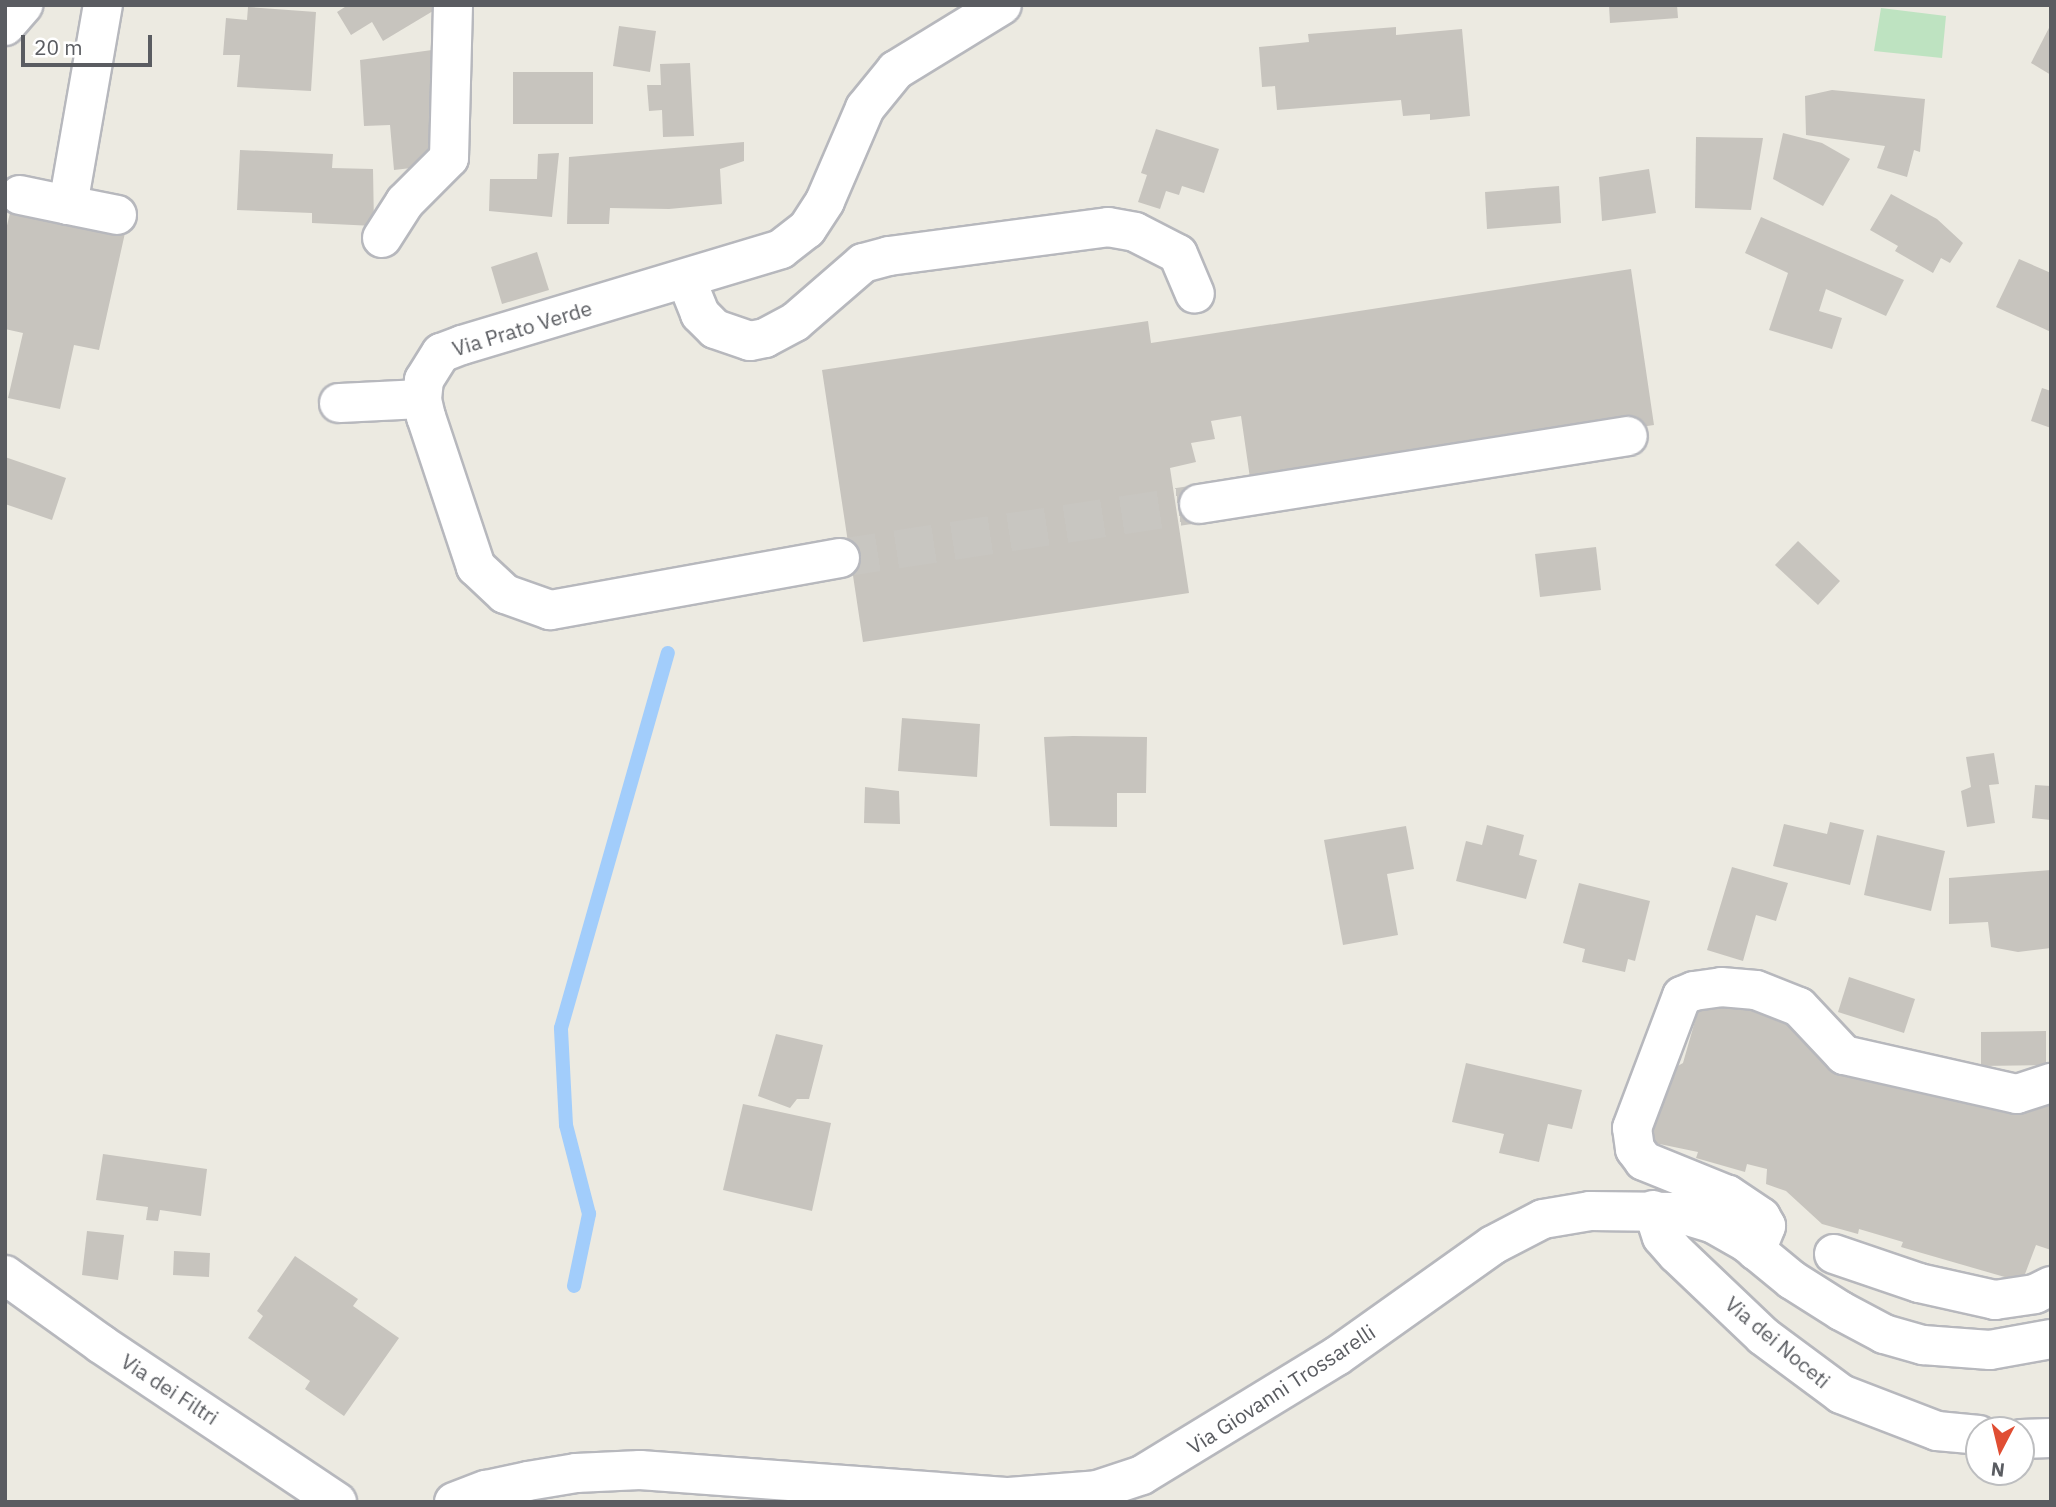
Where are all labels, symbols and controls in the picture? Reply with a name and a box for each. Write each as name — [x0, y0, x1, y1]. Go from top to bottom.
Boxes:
scale bar — [24, 21, 156, 65]
text: 20 m — [34, 33, 83, 61]
street label: Via Prato Verde — [449, 295, 595, 361]
street label: Via dei Noceti — [1720, 1291, 1836, 1393]
street label: Via Giovanni Trossarelli — [1182, 1319, 1380, 1459]
street label: Via dei Filtri — [117, 1348, 223, 1430]
north arrow — [1965, 1416, 2035, 1486]
text: N — [1989, 1457, 2006, 1483]

